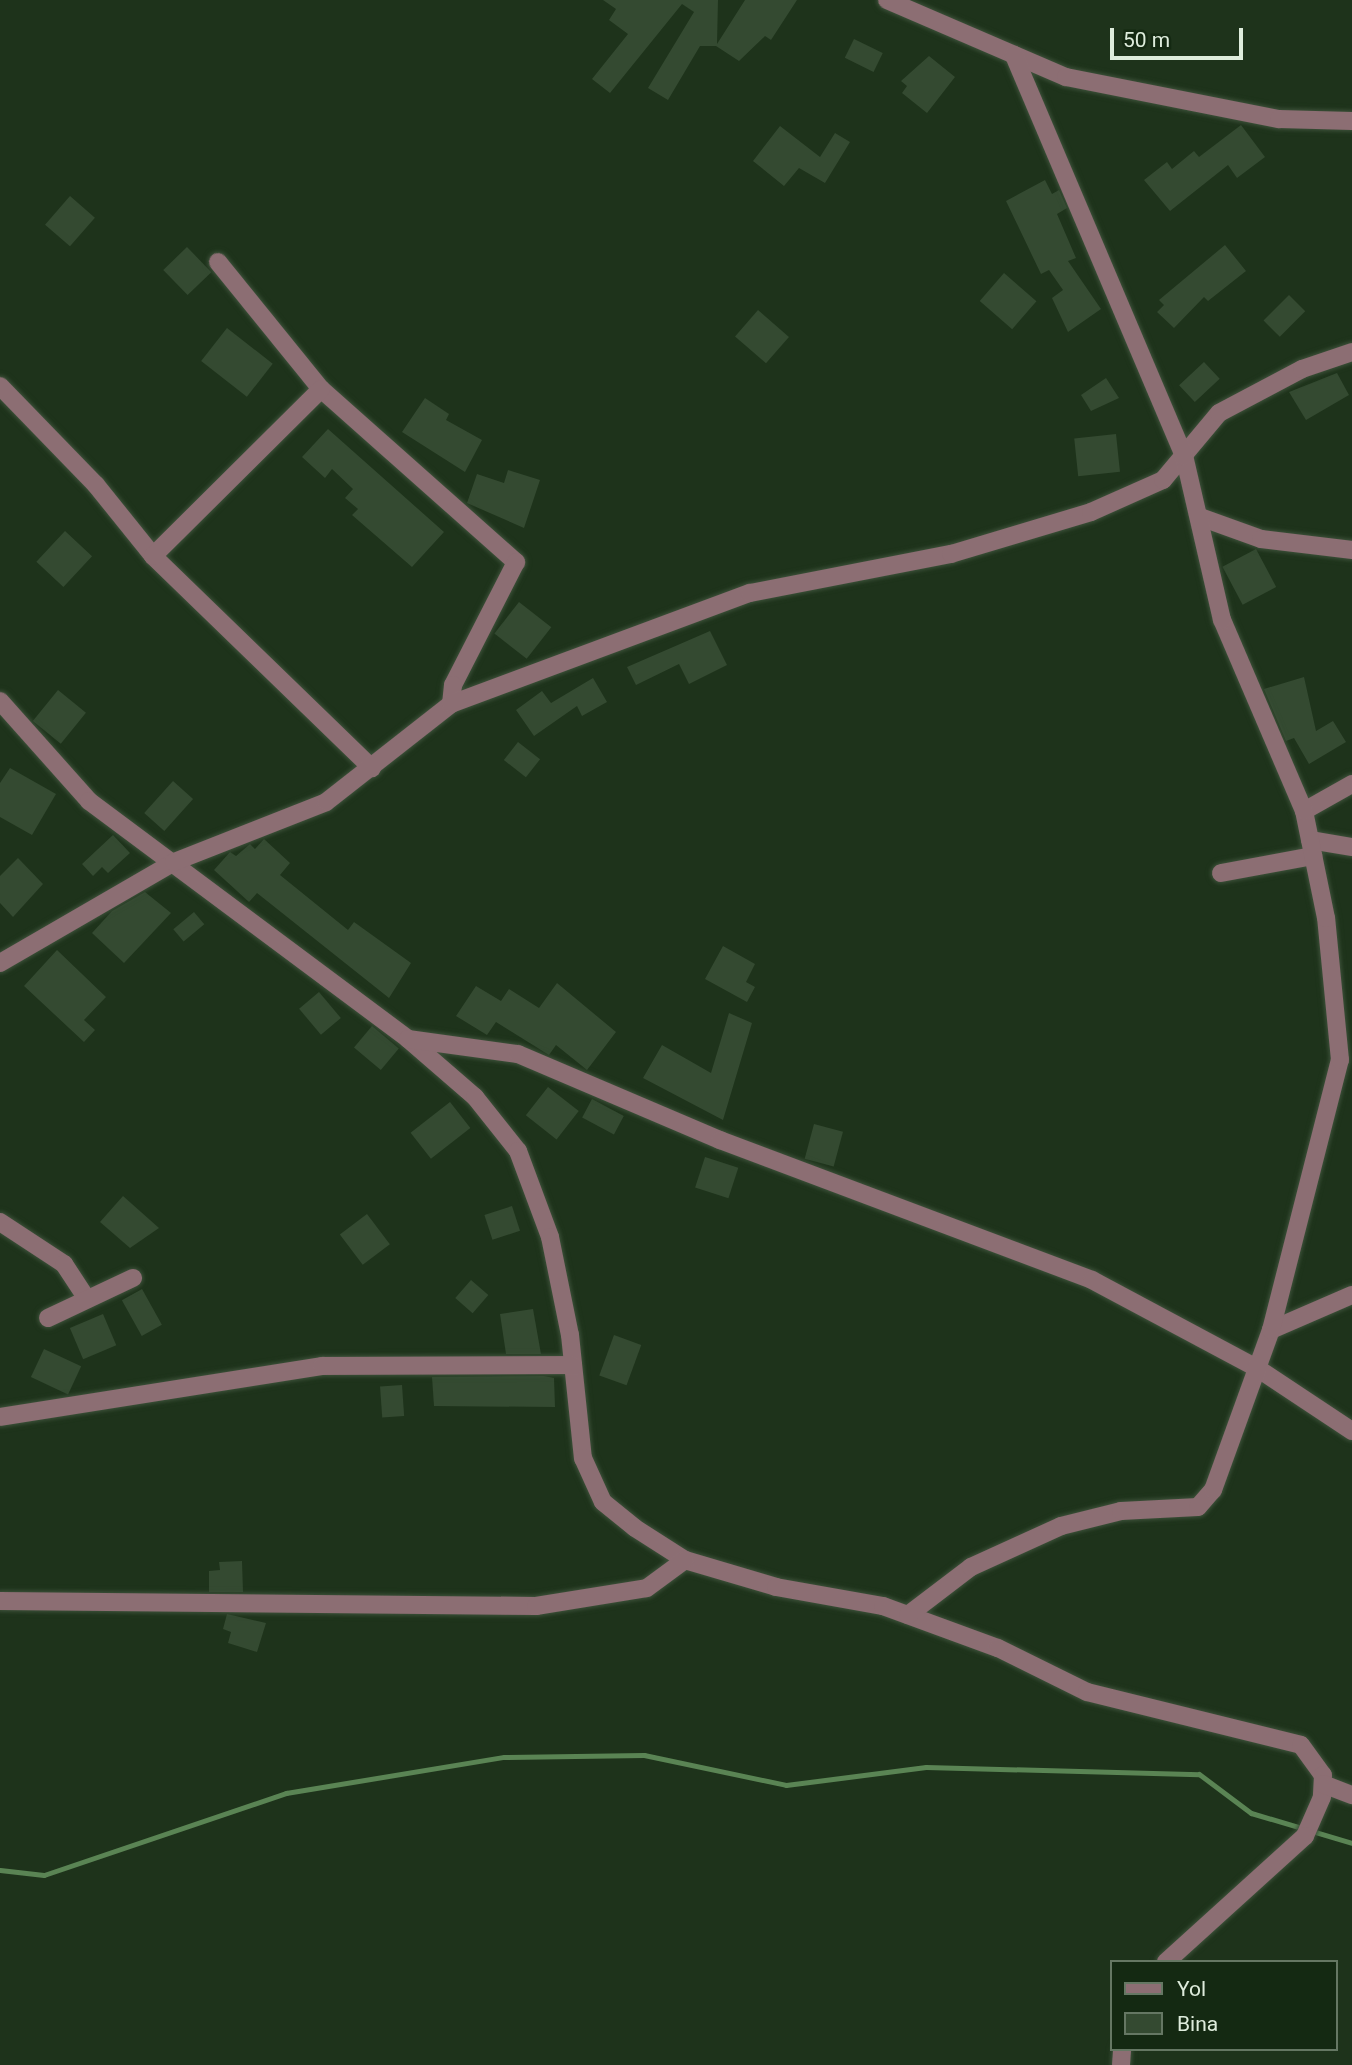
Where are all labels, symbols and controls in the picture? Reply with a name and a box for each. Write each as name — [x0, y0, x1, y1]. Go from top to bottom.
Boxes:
scale bar — [1114, 14, 1247, 58]
text: 50 m — [1123, 28, 1170, 52]
legend — [1110, 1960, 1338, 2051]
text: Yol — [1177, 1977, 1206, 2001]
text: Bina — [1177, 2012, 1218, 2036]

